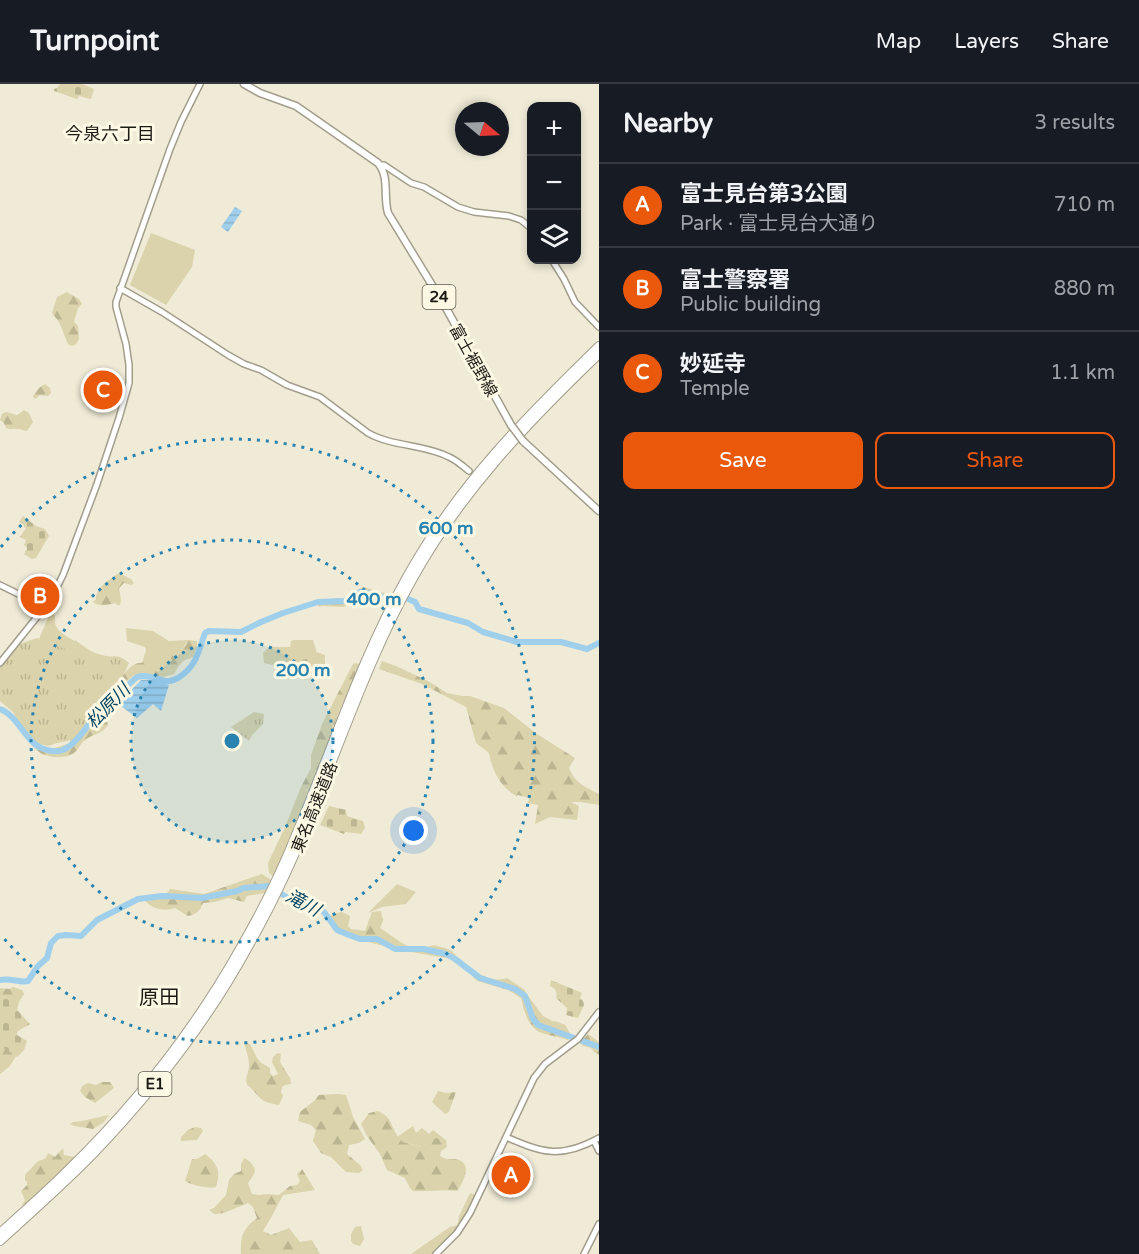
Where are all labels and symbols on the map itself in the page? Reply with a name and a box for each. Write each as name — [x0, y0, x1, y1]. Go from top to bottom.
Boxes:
north arrow — [455, 102, 509, 156]
district label: 今泉六丁目 — [65, 123, 155, 145]
road number: 24 — [422, 285, 456, 309]
street label: 富士裾野線 — [445, 321, 501, 400]
pin: C — [84, 368, 122, 412]
text: 600 m — [418, 517, 474, 539]
pin: B — [20, 574, 60, 618]
text: 400 m — [346, 588, 402, 610]
text: 200 m — [275, 659, 331, 681]
water label: 松原川 — [81, 677, 136, 733]
centre of rings — [222, 731, 242, 751]
street label: 東名高速道路 — [288, 759, 342, 856]
your location — [399, 816, 428, 845]
water label: 滝川 — [282, 885, 326, 922]
district label: 原田 — [139, 986, 179, 1010]
road number: E1 — [138, 1072, 172, 1096]
pin: A — [492, 1152, 530, 1198]

